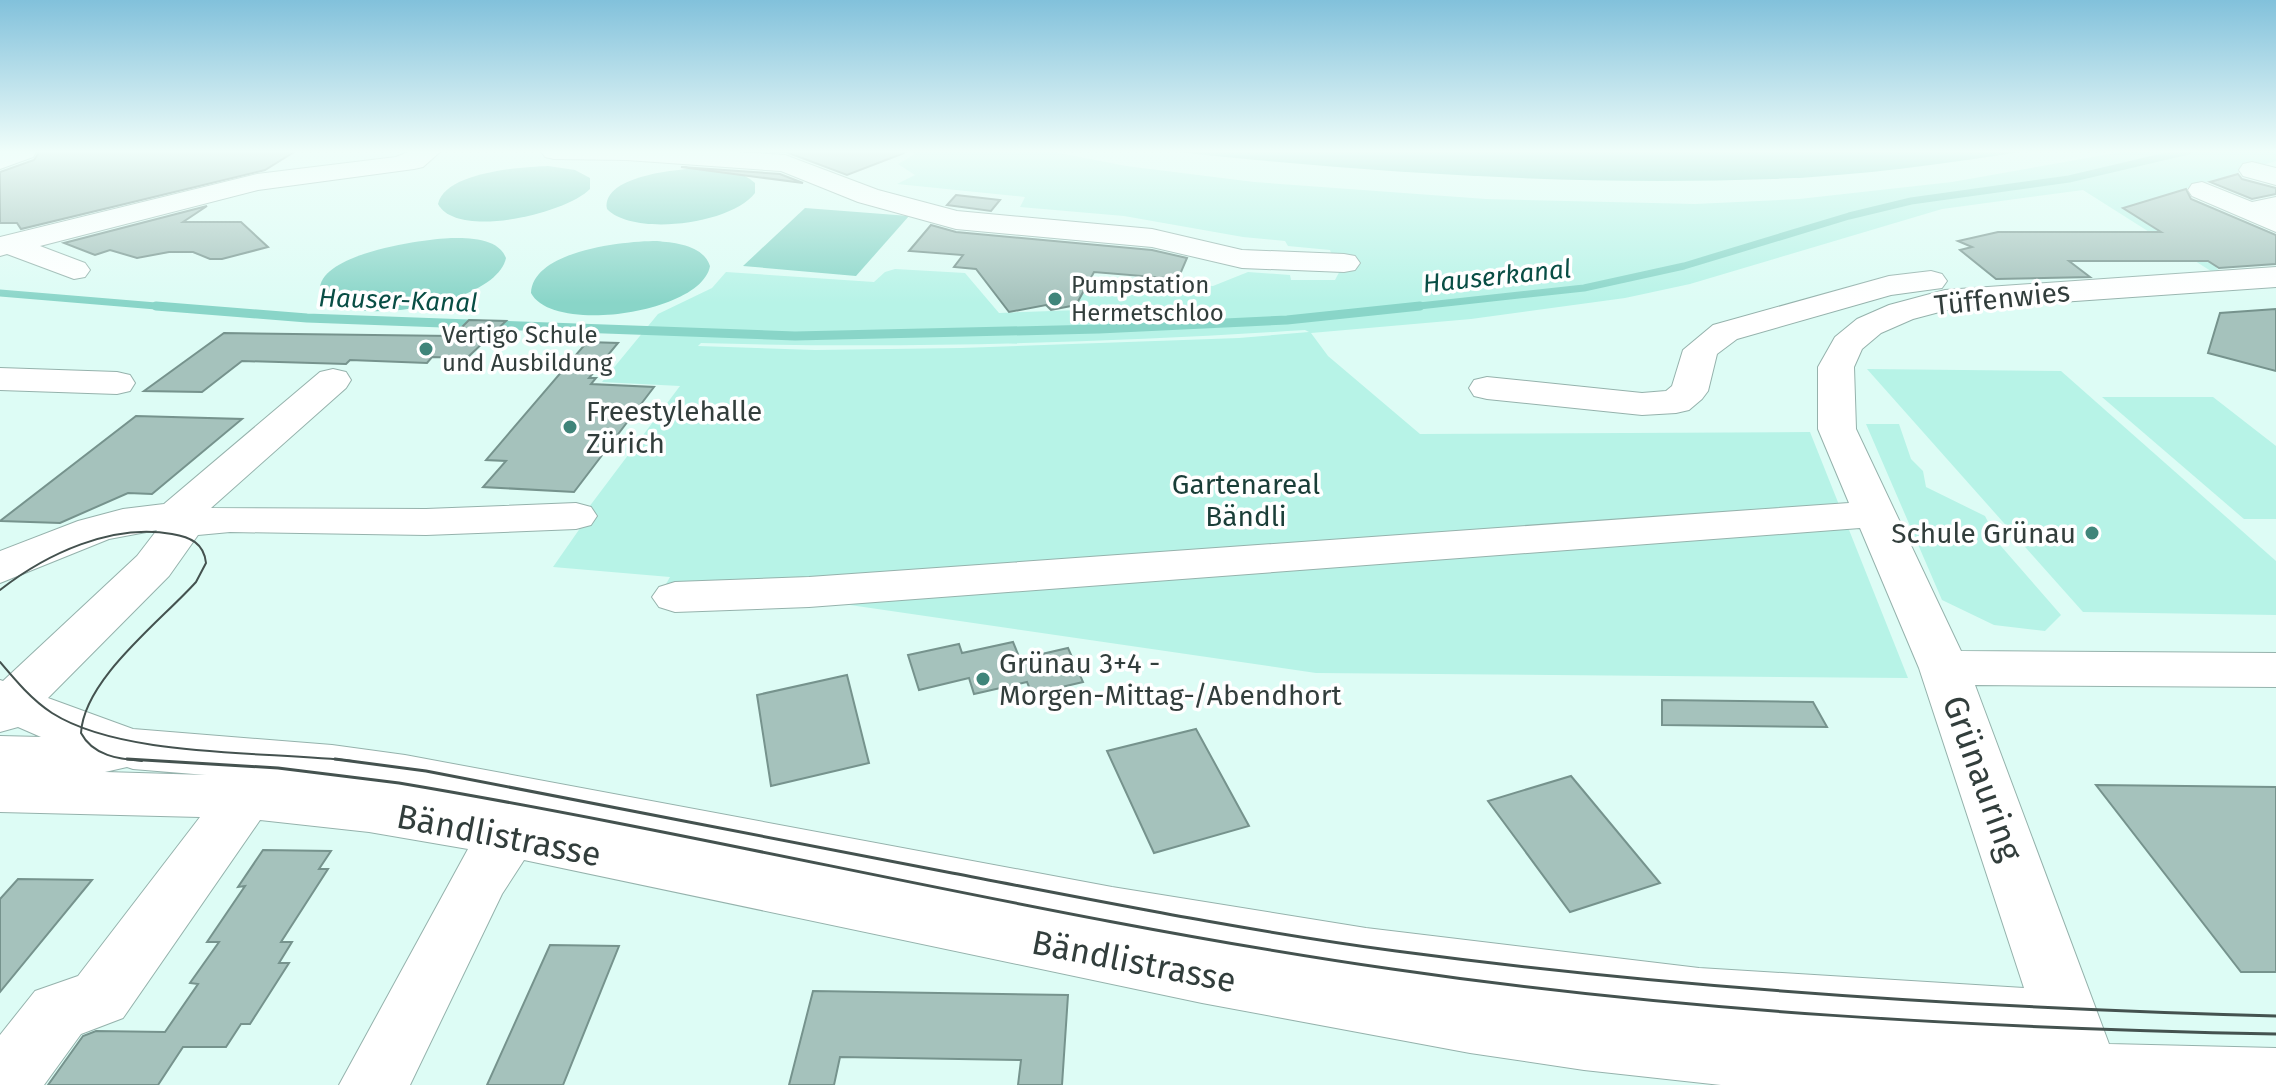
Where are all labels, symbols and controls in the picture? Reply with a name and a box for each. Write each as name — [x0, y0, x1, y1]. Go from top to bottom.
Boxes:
water label: Hauserkanal — [1421, 253, 1573, 300]
place label: Pumpstation Hermetschloo — [1071, 271, 1224, 327]
street label: Tüffenwies — [1933, 275, 2071, 322]
water label: Hauser-Kanal — [318, 282, 478, 319]
marker: Pumpstation Hermetschloo — [1046, 290, 1064, 308]
place label: Vertigo Schule und Ausbildung — [442, 321, 613, 377]
marker: Vertigo Schule und Ausbildung — [417, 340, 435, 358]
place label: Freestylehalle Zürich — [586, 395, 762, 460]
marker: Freestylehalle Zürich — [561, 418, 579, 436]
park label: Gartenareal Bändli — [1172, 468, 1320, 533]
place label: Schule Grünau — [1891, 517, 2076, 550]
marker: Schule Grünau — [2083, 524, 2101, 542]
place label: Grünau 3+4 - Morgen-Mittag-/Abendhort — [999, 647, 1343, 712]
marker: Grünau 3+4 - Morgen-Mittag-/Abendhort — [974, 670, 992, 688]
street label: Grünauring — [1934, 690, 2031, 867]
street label: Bändlistrasse — [393, 796, 604, 875]
street label: Bändlistrasse — [1028, 922, 1239, 1001]

